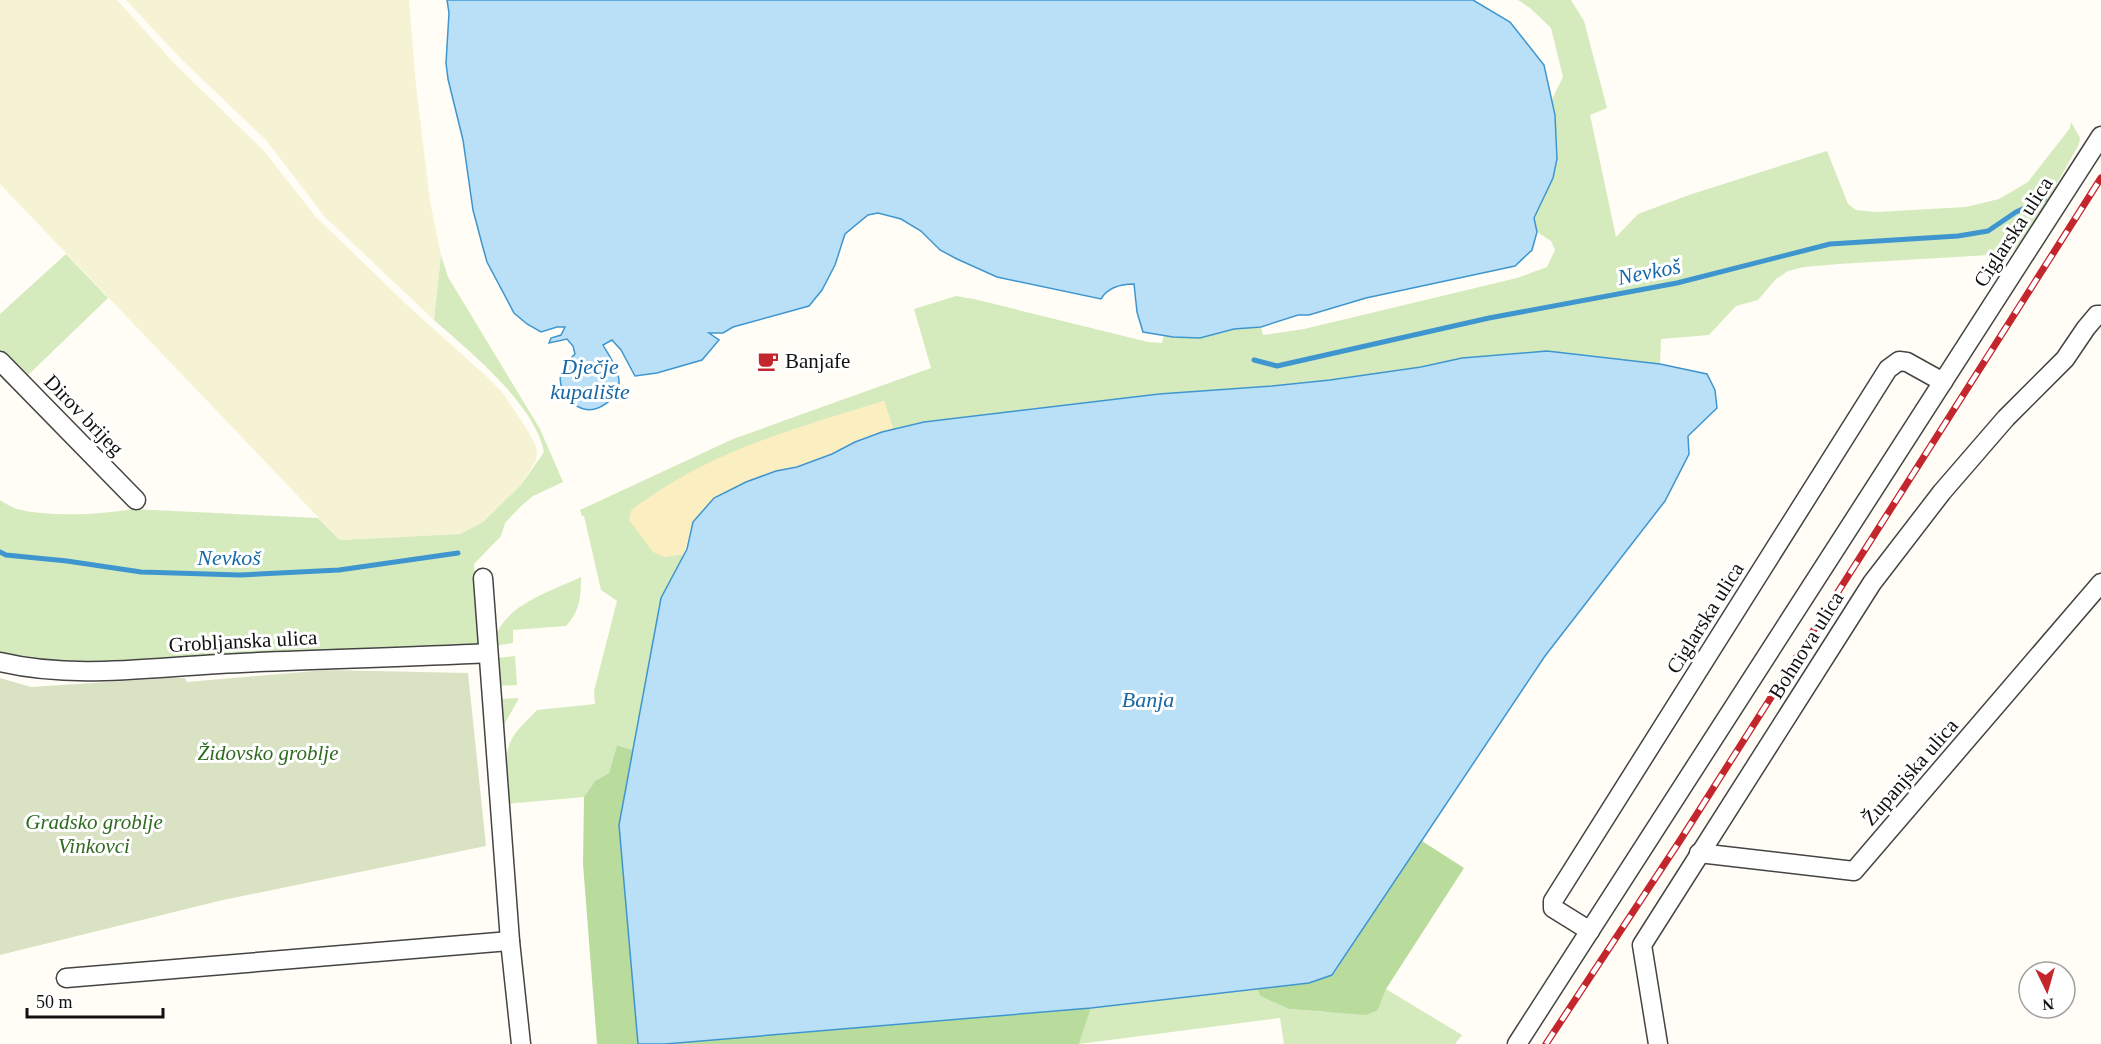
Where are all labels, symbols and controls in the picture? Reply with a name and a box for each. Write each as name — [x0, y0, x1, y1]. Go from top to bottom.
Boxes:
street label: Ciglarska ulica — [1968, 172, 2058, 292]
water label: Nevkoš — [1615, 253, 1684, 290]
cafe icon: Banjafe — [756, 349, 780, 373]
place label: Banjafe — [785, 349, 850, 373]
water label: Dječje kupalište — [550, 354, 630, 404]
street label: Dirov brijeg — [40, 370, 129, 461]
water label: Nevkoš — [196, 545, 262, 570]
street label: Ciglarska ulica — [1661, 557, 1749, 678]
street label: Bohnova ulica — [1764, 586, 1849, 703]
street label: Grobljanska ulica — [168, 625, 319, 657]
water label: Banja — [1122, 687, 1174, 712]
street label: Županjska ulica — [1857, 713, 1963, 830]
park label: Židovsko groblje — [198, 741, 338, 765]
park label: Gradsko groblje Vinkovci — [25, 810, 163, 858]
north arrow — [2017, 960, 2077, 1020]
scale bar — [27, 981, 164, 1019]
text: 50 m — [36, 992, 73, 1012]
text: N — [2041, 995, 2055, 1013]

